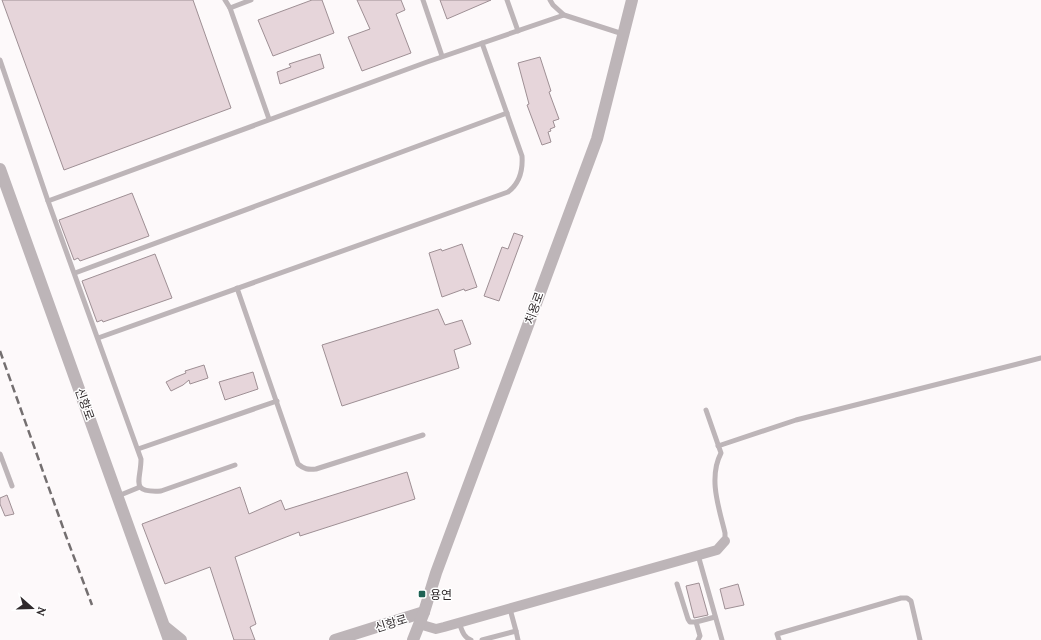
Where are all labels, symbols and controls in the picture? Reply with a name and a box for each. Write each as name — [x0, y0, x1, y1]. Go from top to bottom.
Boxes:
street label: 처용로 — [521, 290, 547, 326]
street label: 신항로 — [72, 386, 98, 422]
place label: 용연 — [430, 587, 452, 602]
north arrow — [12, 588, 52, 628]
marker: 용연 — [417, 589, 427, 599]
text: N — [33, 605, 49, 618]
street label: 신항로 — [373, 611, 409, 635]

